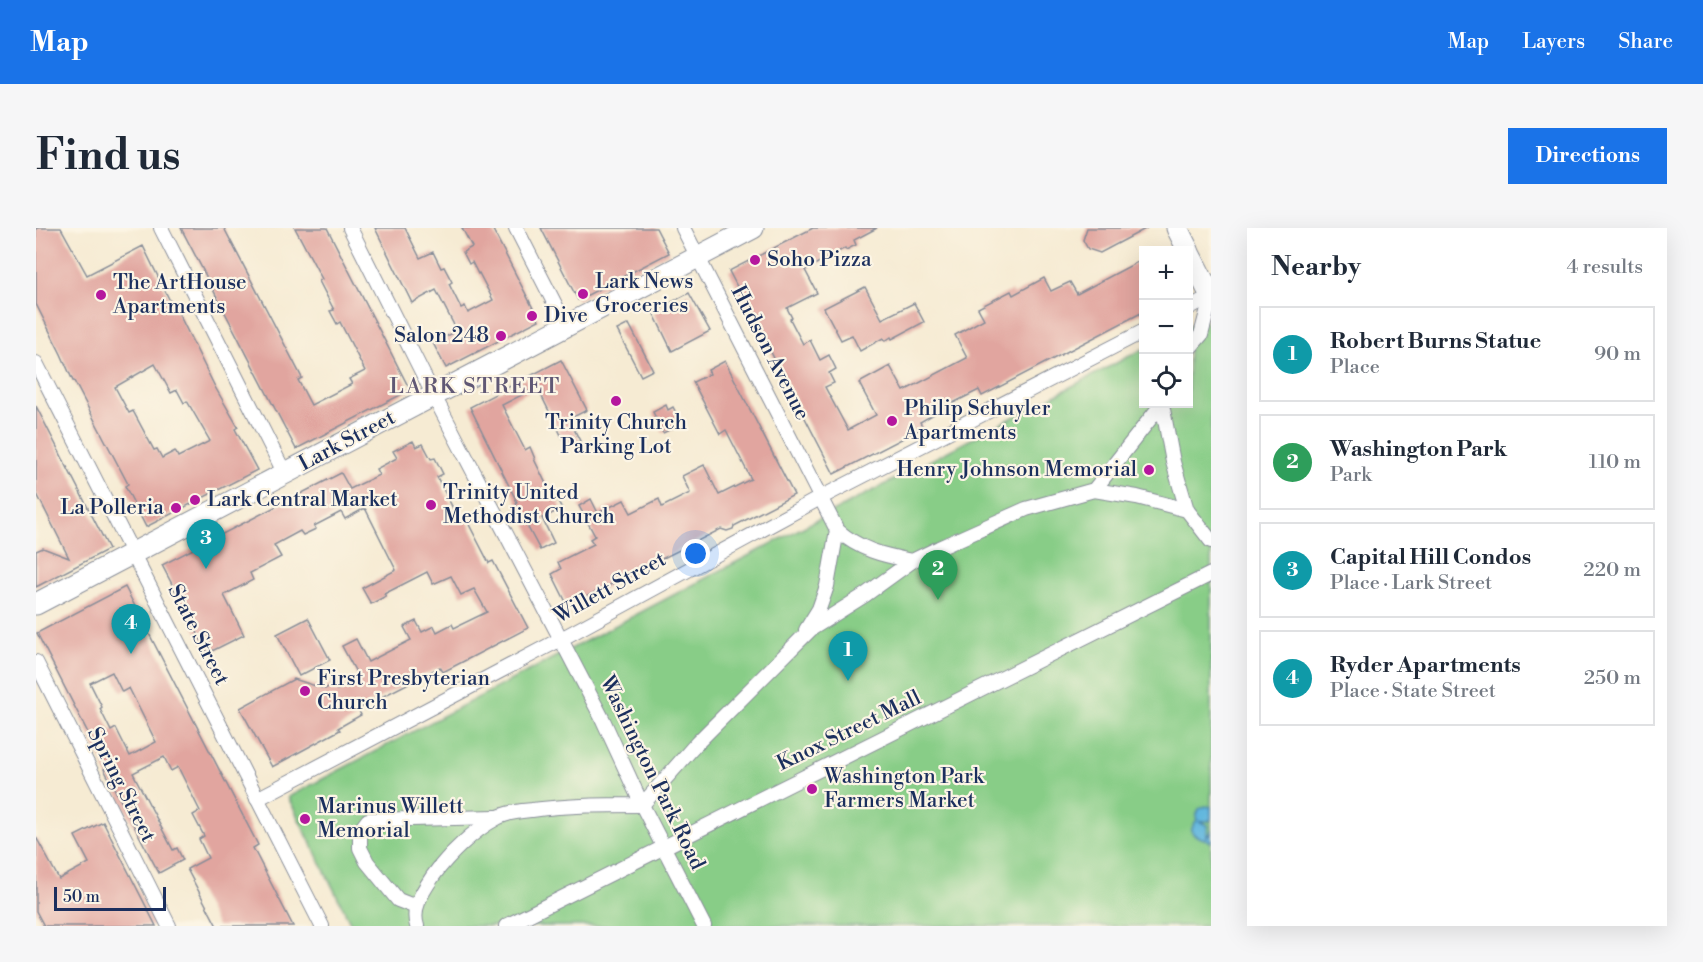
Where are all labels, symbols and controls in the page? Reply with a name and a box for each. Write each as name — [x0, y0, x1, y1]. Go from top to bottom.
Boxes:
text: Map — [30, 25, 89, 60]
text: Map — [1448, 29, 1489, 55]
text: Layers — [1522, 29, 1585, 55]
text: Share — [1618, 29, 1673, 55]
button: Directions — [1508, 128, 1667, 184]
text: Find us — [36, 130, 180, 183]
map controls — [1139, 246, 1193, 408]
button: + — [1139, 246, 1193, 300]
place label: Soho Pizza — [767, 247, 872, 273]
text: Nearby — [1271, 251, 1361, 283]
marker: Soho Pizza — [748, 253, 762, 267]
text: 4 results — [1566, 255, 1643, 280]
place label: Lark News Groceries — [595, 269, 694, 319]
place label: The ArtHouse Apartments — [112, 270, 247, 320]
street label: Hudson Avenue — [725, 281, 815, 425]
marker: Lark News Groceries — [576, 287, 590, 301]
marker: The ArtHouse Apartments — [94, 288, 108, 302]
button: − — [1139, 300, 1193, 354]
place label: Dive — [544, 303, 588, 329]
marker: Dive — [525, 309, 539, 323]
place label: Salon 248 — [394, 323, 489, 349]
text: Robert Burns Statue — [1330, 328, 1541, 355]
marker: Salon 248 — [494, 329, 508, 343]
text: 1 — [1288, 342, 1297, 367]
text: 90 m — [1594, 342, 1641, 367]
button: locate — [1139, 354, 1193, 408]
text: Place — [1330, 355, 1380, 380]
district label: LARK STREET — [389, 373, 561, 400]
marker: Trinity Church Parking Lot — [609, 394, 623, 408]
place label: Philip Schuyler Apartments — [903, 396, 1051, 446]
street label: Lark Street — [294, 404, 400, 477]
place label: Trinity Church Parking Lot — [545, 410, 688, 460]
marker: Philip Schuyler Apartments — [885, 414, 899, 428]
text: Washington Park — [1330, 436, 1507, 463]
text: 2 — [1286, 450, 1299, 475]
text: 110 m — [1589, 450, 1641, 475]
place label: Henry Johnson Memorial — [896, 457, 1137, 483]
marker: Henry Johnson Memorial — [1142, 463, 1156, 477]
text: Park — [1330, 463, 1372, 488]
place label: Trinity United Methodist Church — [443, 480, 615, 530]
place label: Lark Central Market — [207, 487, 398, 513]
marker: Lark Central Market — [188, 493, 202, 507]
place label: La Polleria — [60, 495, 164, 521]
marker: Trinity United Methodist Church — [424, 498, 438, 512]
marker: La Polleria — [169, 501, 183, 515]
pin: 3 — [186, 520, 226, 569]
your location — [681, 539, 710, 568]
text: Capital Hill Condos — [1330, 544, 1531, 571]
street label: Willett Street — [548, 546, 671, 630]
pin: 2 — [918, 550, 958, 600]
text: 3 — [1286, 558, 1299, 583]
text: 220 m — [1583, 558, 1641, 583]
text: Place · Lark Street — [1330, 571, 1492, 596]
street label: State Street — [162, 580, 235, 690]
pin: 4 — [112, 604, 151, 654]
pin: 1 — [828, 632, 868, 681]
text: Ryder Apartments — [1330, 652, 1521, 679]
place label: First Presbyterian Church — [317, 666, 491, 716]
text: 4 — [1286, 666, 1299, 691]
text: 250 m — [1584, 666, 1641, 691]
street label: Washington Park Road — [593, 671, 710, 874]
text: Place · State Street — [1330, 679, 1496, 704]
marker: First Presbyterian Church — [298, 684, 312, 698]
street label: Knox Street Mall — [773, 685, 925, 777]
street label: Spring Street — [81, 723, 161, 847]
place label: Washington Park Farmers Market — [823, 764, 985, 814]
marker: Washington Park Farmers Market — [805, 782, 819, 796]
place label: Marinus Willett Memorial — [317, 794, 464, 844]
marker: Marinus Willett Memorial — [298, 812, 312, 826]
scale bar — [54, 884, 166, 912]
text: 50 m — [63, 887, 100, 907]

